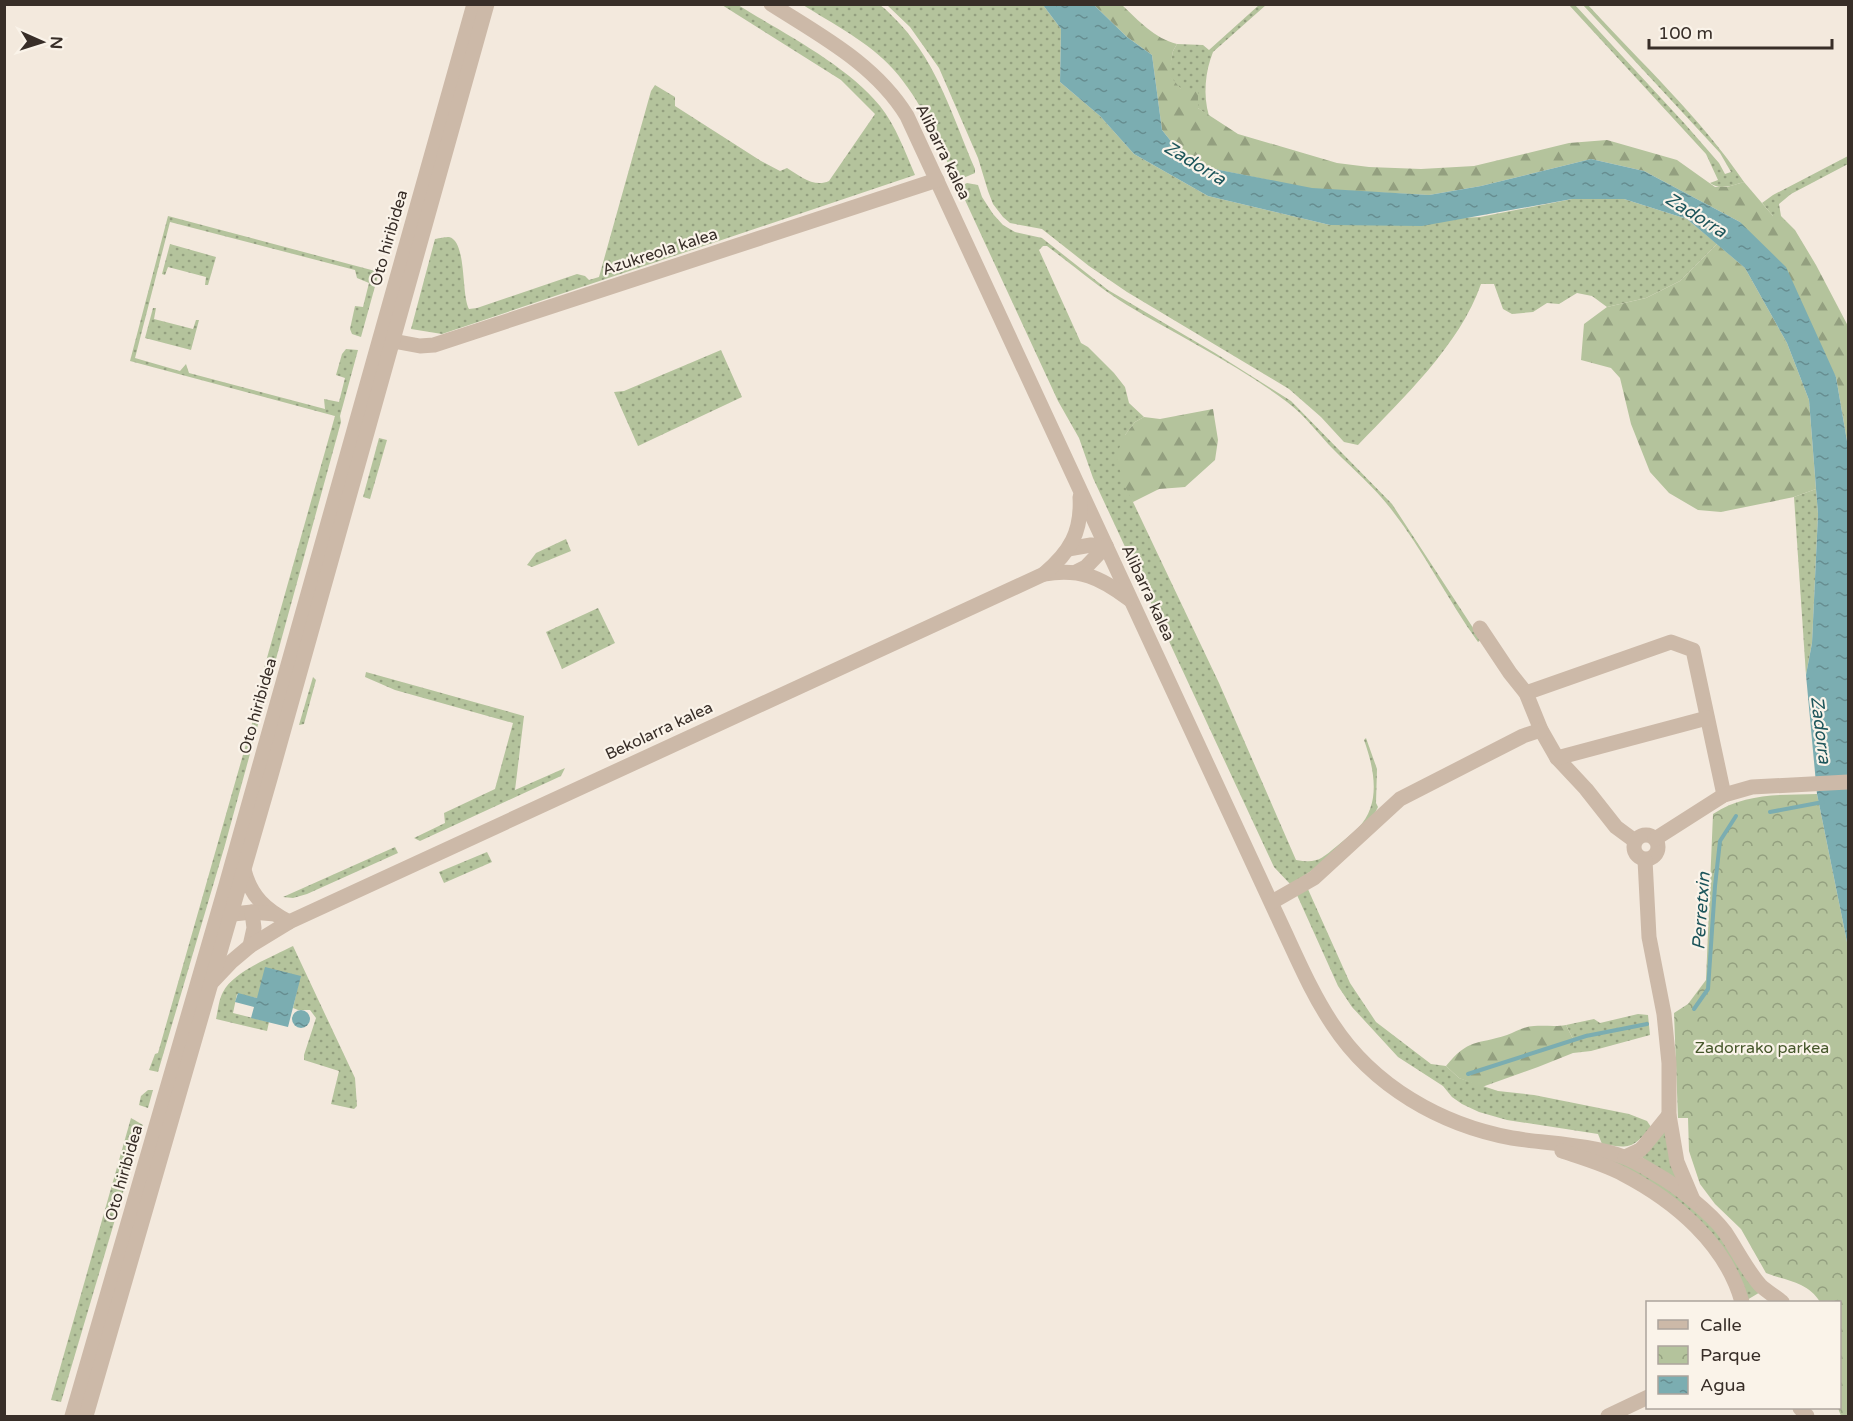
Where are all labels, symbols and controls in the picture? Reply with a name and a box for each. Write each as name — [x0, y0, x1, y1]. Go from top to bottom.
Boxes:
north arrow — [12, 12, 72, 72]
scale bar — [1649, 12, 1832, 50]
text: 100 m — [1658, 22, 1713, 44]
text: N — [46, 36, 66, 50]
street label: Alibarra kalea — [911, 101, 975, 203]
water label: Zadorra — [1160, 136, 1230, 190]
street label: Oto hiribidea — [366, 188, 412, 288]
water label: Zadorra — [1661, 188, 1731, 243]
street label: Azukreola kalea — [600, 224, 720, 280]
street label: Alibarra kalea — [1117, 542, 1179, 644]
street label: Oto hiribidea — [235, 656, 281, 756]
water label: Zadorra — [1806, 695, 1836, 766]
street label: Bekolarra kalea — [602, 697, 716, 765]
water label: Perretxin — [1687, 870, 1715, 951]
park label: Zadorrako parkea — [1695, 1038, 1829, 1058]
street label: Oto hiribidea — [101, 1123, 147, 1223]
legend — [1646, 1301, 1841, 1409]
text: Calle — [1700, 1314, 1742, 1336]
text: Parque — [1700, 1344, 1761, 1366]
text: Agua — [1700, 1374, 1746, 1396]

